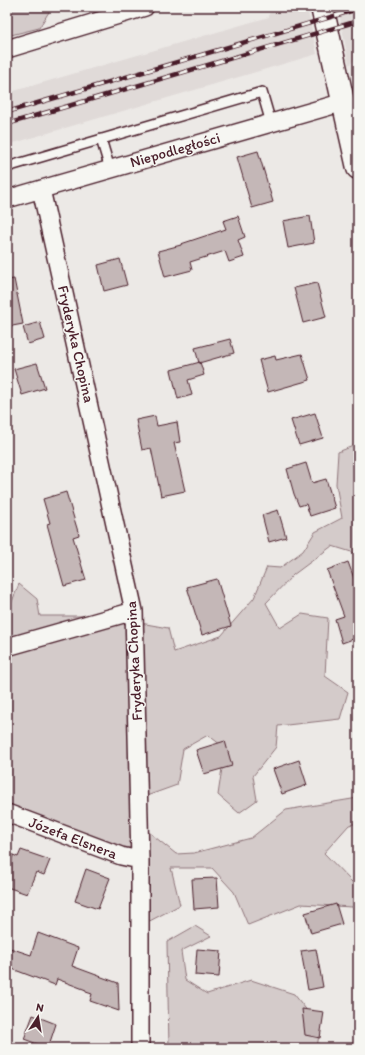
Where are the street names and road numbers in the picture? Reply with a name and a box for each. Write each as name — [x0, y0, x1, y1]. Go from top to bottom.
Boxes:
street label: Niepodległości — [128, 129, 222, 171]
street label: Fryderyka Chopina — [54, 284, 98, 405]
street label: Fryderyka Chopina — [122, 600, 146, 721]
street label: Józefa Elsnera — [26, 813, 120, 863]

